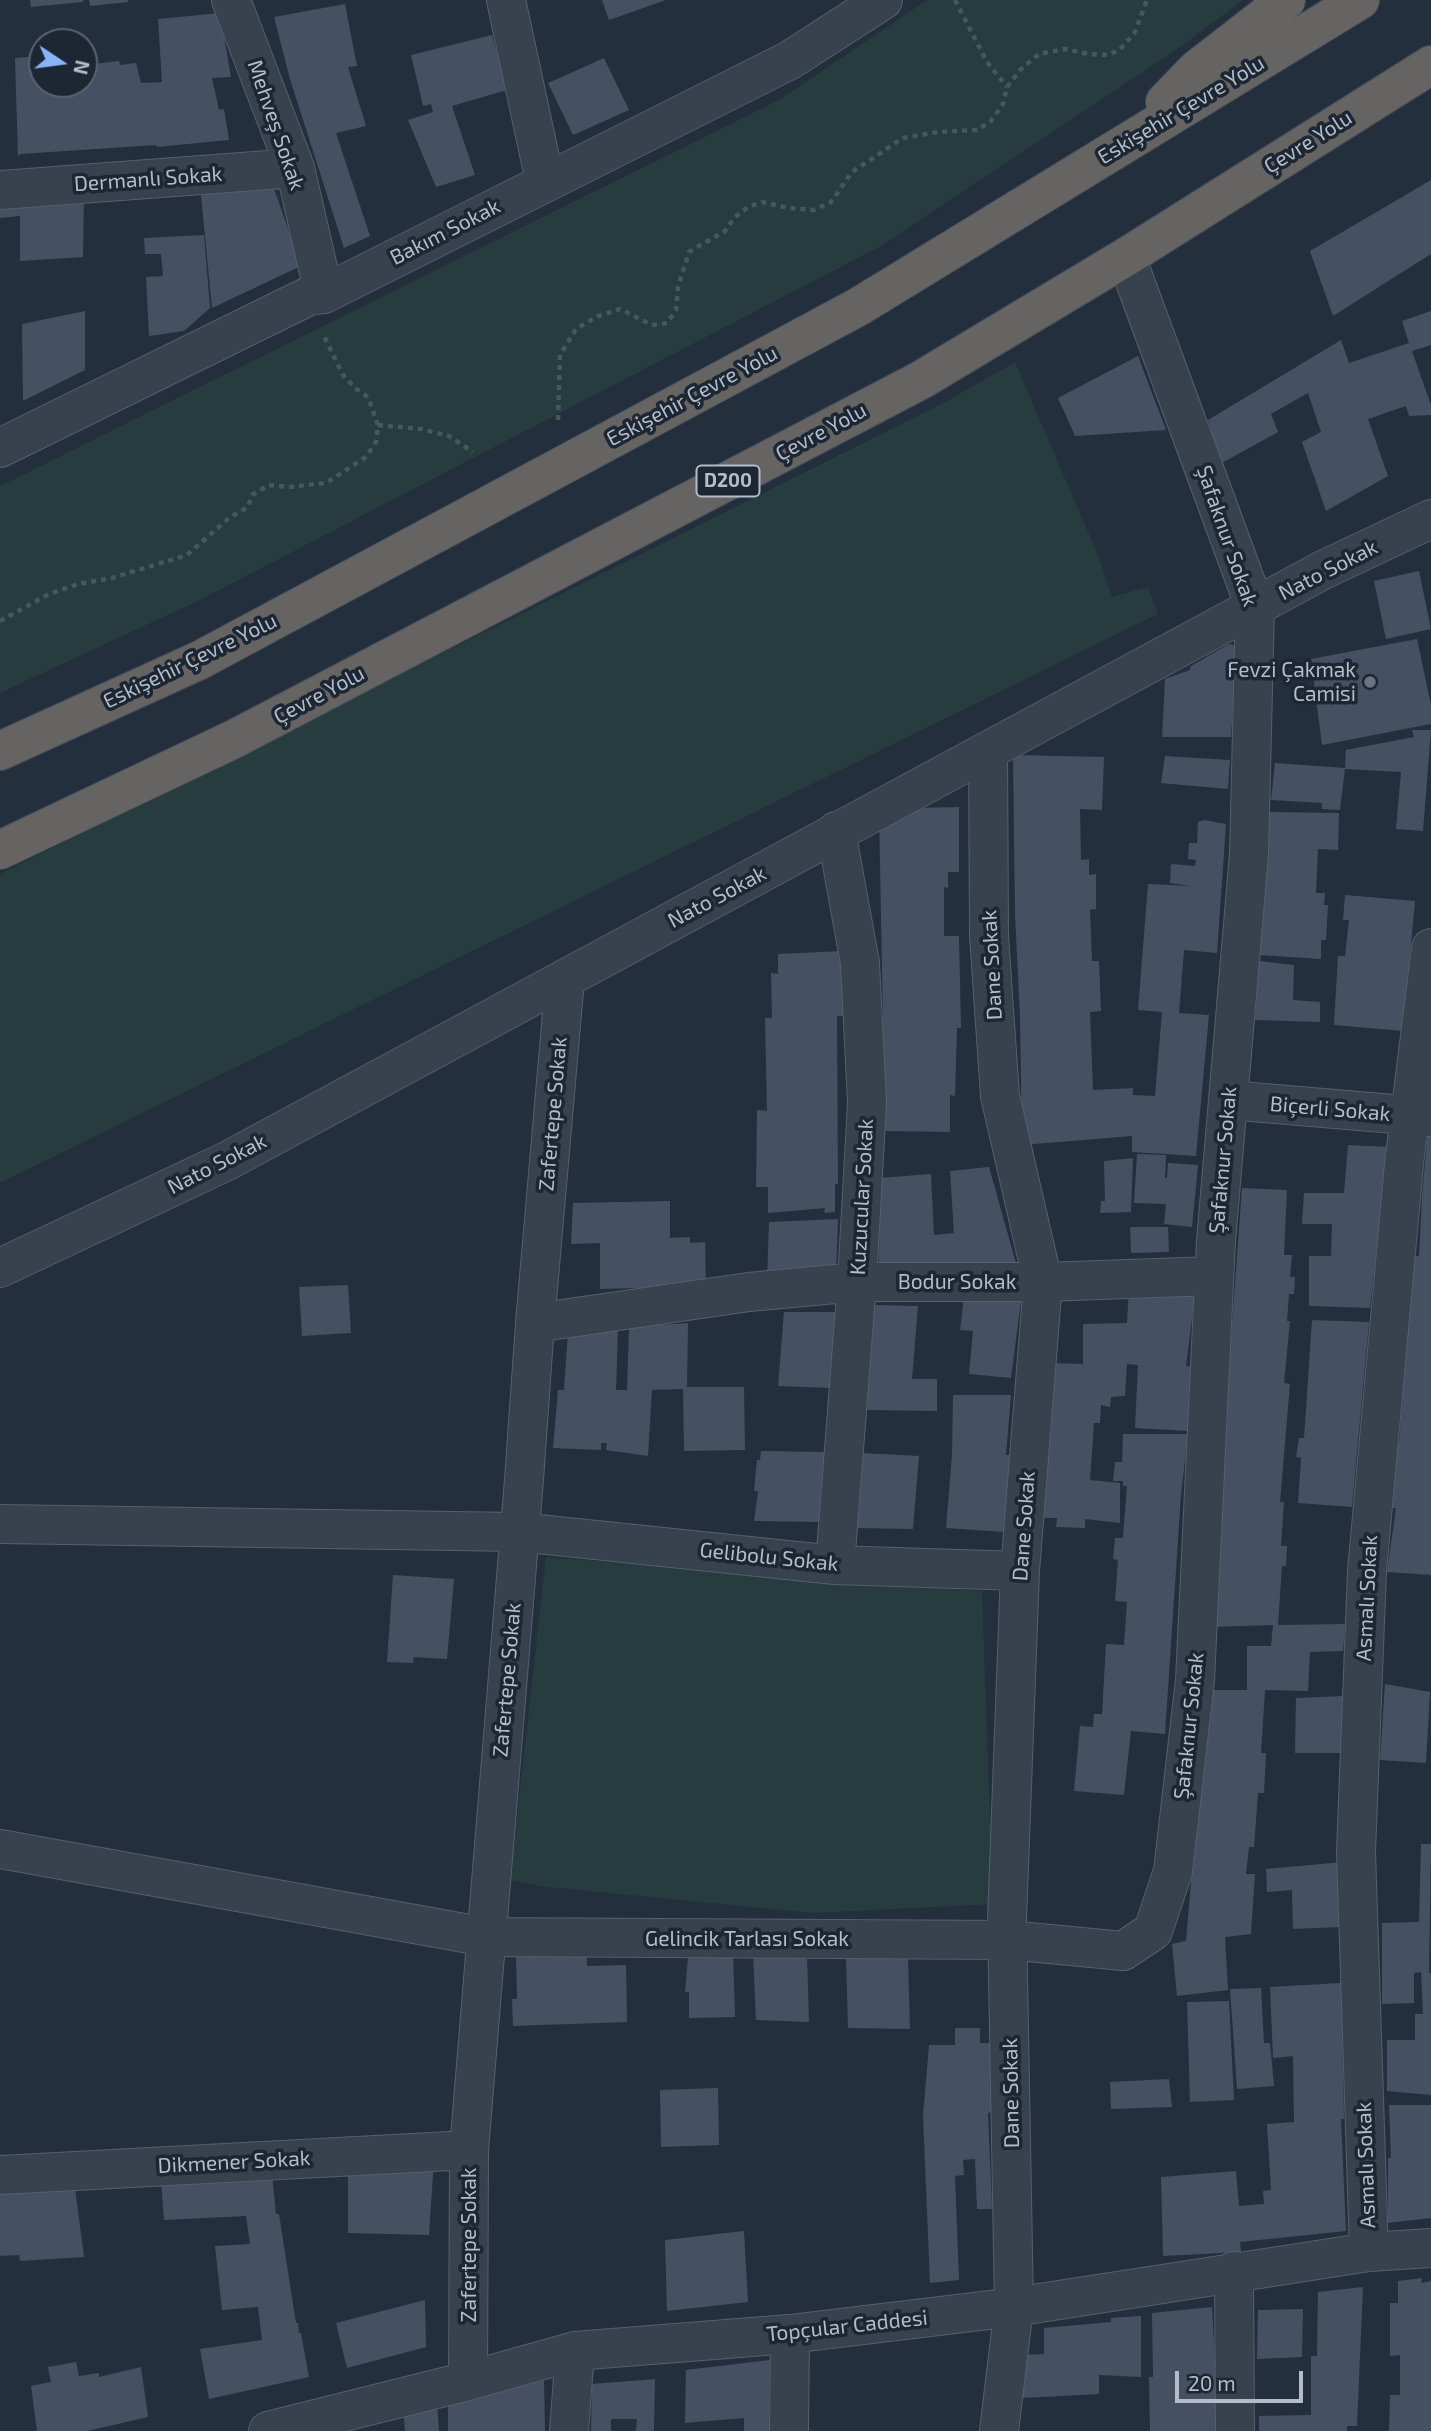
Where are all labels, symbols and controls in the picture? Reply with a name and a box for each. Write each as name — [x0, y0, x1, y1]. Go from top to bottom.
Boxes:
north arrow — [28, 28, 98, 98]
street label: Eskişehir Çevre Yolu — [1093, 50, 1269, 170]
street label: Mehveş Sokak — [242, 57, 310, 193]
text: N — [69, 58, 95, 77]
street label: Çevre Yolu — [1259, 105, 1357, 179]
street label: Dermanlı Sokak — [73, 161, 223, 197]
street label: Bakım Sokak — [386, 193, 504, 271]
street label: Eskişehir Çevre Yolu — [602, 340, 782, 452]
street label: Çevre Yolu — [771, 398, 871, 466]
street label: Şafaknur Sokak — [1191, 462, 1263, 610]
road number: D200 — [696, 466, 760, 496]
street label: Nato Sokak — [1274, 534, 1382, 606]
street label: Eskişehir Çevre Yolu — [99, 608, 281, 714]
place label: Fevzi Çakmak Camisi — [1227, 657, 1356, 707]
street label: Çevre Yolu — [269, 661, 369, 729]
marker: Fevzi Çakmak Camisi — [1362, 674, 1378, 690]
street label: Nato Sokak — [664, 861, 770, 933]
street label: Dane Sokak — [977, 909, 1007, 1021]
street label: Zafertepe Sokak — [534, 1036, 572, 1192]
street label: Şafaknur Sokak — [1204, 1085, 1242, 1235]
street label: Biçerli Sokak — [1269, 1091, 1391, 1127]
street label: Kuzucular Sokak — [845, 1118, 879, 1276]
street label: Nato Sokak — [163, 1128, 271, 1200]
street label: Bodur Sokak — [898, 1269, 1016, 1295]
street label: Dane Sokak — [1008, 1470, 1040, 1582]
street label: Asmalı Sokak — [1351, 1534, 1383, 1662]
street label: Gelibolu Sokak — [698, 1537, 840, 1577]
street label: Zafertepe Sokak — [488, 1602, 526, 1758]
street label: Şafaknur Sokak — [1169, 1651, 1209, 1801]
street label: Gelincik Tarlası Sokak — [645, 1926, 849, 1952]
street label: Dane Sokak — [997, 2038, 1025, 2148]
street label: Asmalı Sokak — [1351, 2101, 1381, 2229]
street label: Dikmener Sokak — [157, 2145, 311, 2179]
street label: Zafertepe Sokak — [456, 2168, 482, 2322]
street label: Topçular Caddesi — [765, 2305, 929, 2347]
scale bar — [1179, 2358, 1307, 2402]
text: 20 m — [1188, 2370, 1236, 2395]

